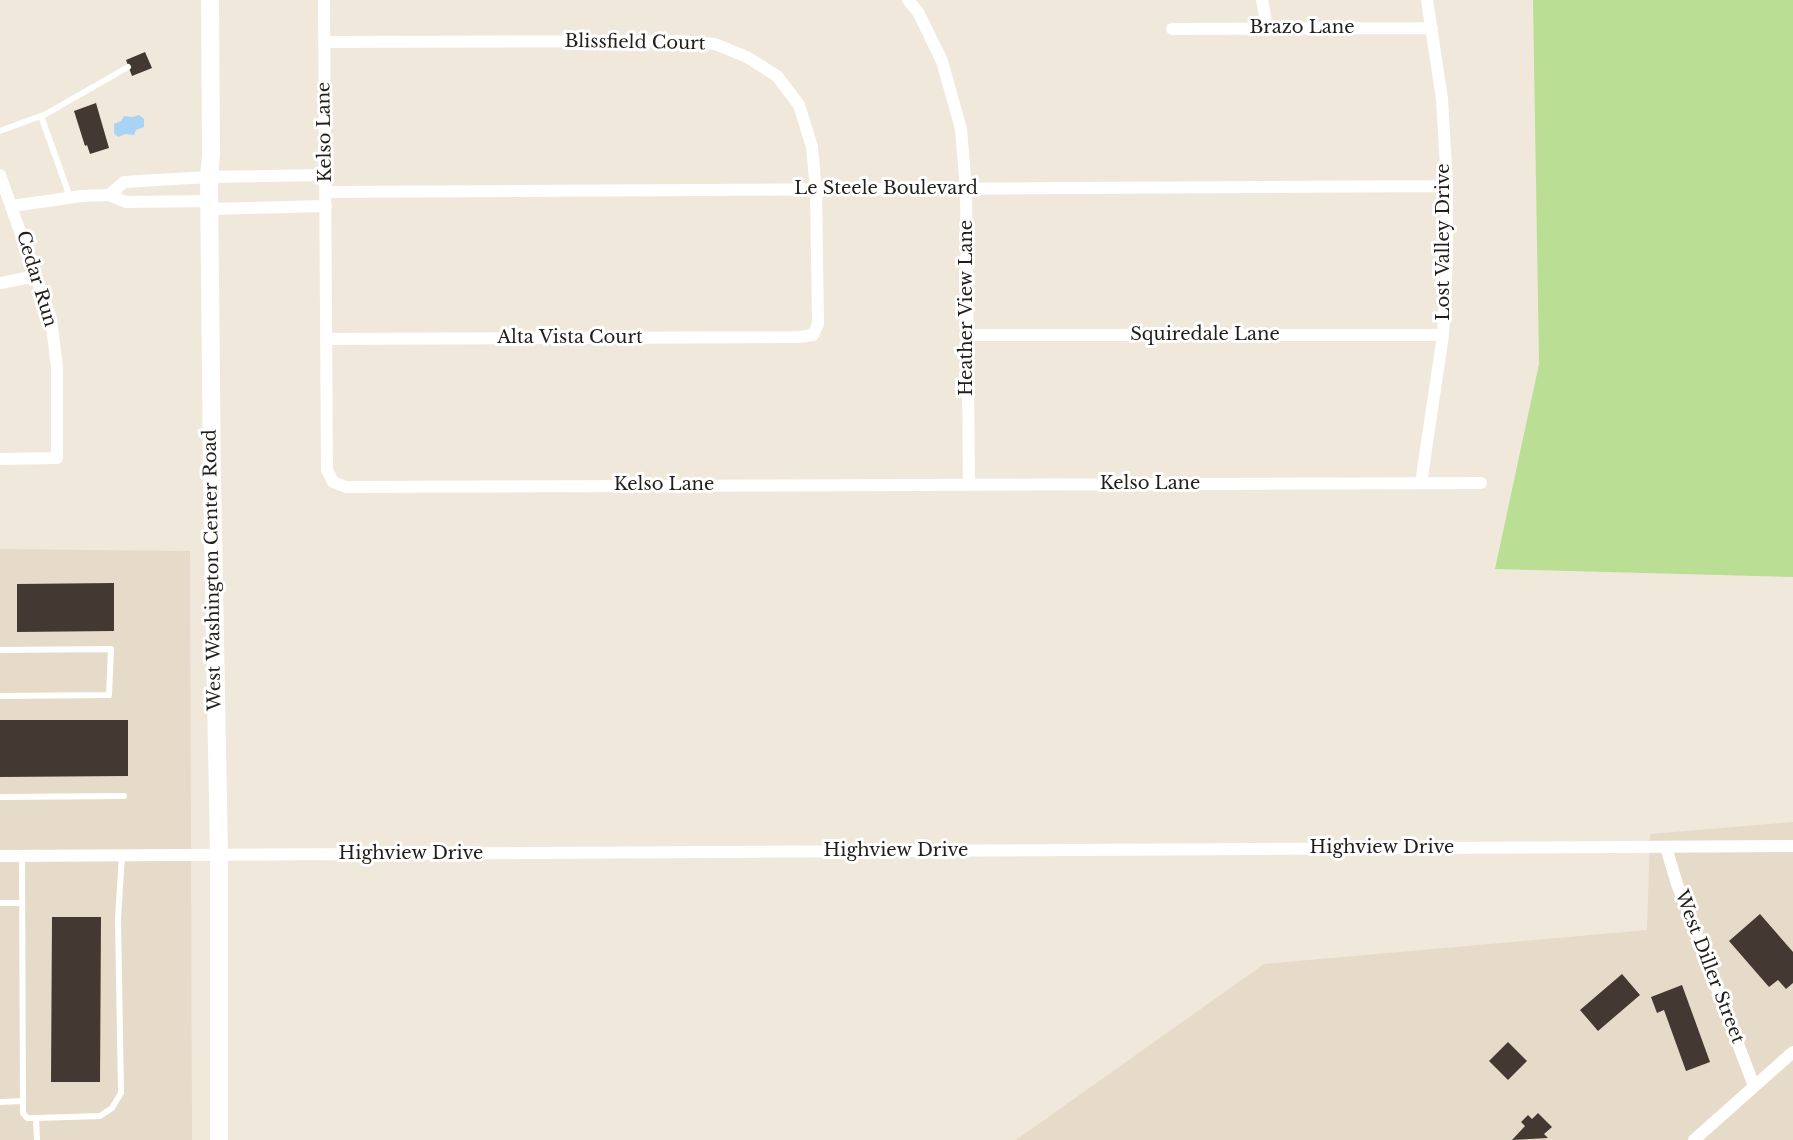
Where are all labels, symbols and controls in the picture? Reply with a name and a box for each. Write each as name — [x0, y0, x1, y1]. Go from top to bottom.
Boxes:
street label: Brazo Lane — [1249, 17, 1355, 39]
street label: Blissfield Court — [564, 31, 706, 55]
street label: Kelso Lane — [313, 81, 337, 183]
street label: Lost Valley Drive — [1433, 163, 1455, 321]
street label: Le Steele Boulevard — [794, 178, 978, 200]
street label: Heather View Lane — [956, 220, 978, 396]
street label: Cedar Run — [11, 228, 61, 330]
street label: Squiredale Lane — [1130, 324, 1280, 346]
street label: Alta Vista Court — [497, 327, 643, 349]
street label: West Washington Center Road — [200, 429, 226, 711]
street label: Kelso Lane — [1100, 473, 1200, 495]
street label: Kelso Lane — [614, 474, 714, 496]
street label: Highview Drive — [1310, 837, 1454, 859]
street label: Highview Drive — [824, 840, 968, 862]
street label: Highview Drive — [339, 843, 483, 865]
street label: West Diller Street — [1670, 887, 1748, 1047]

